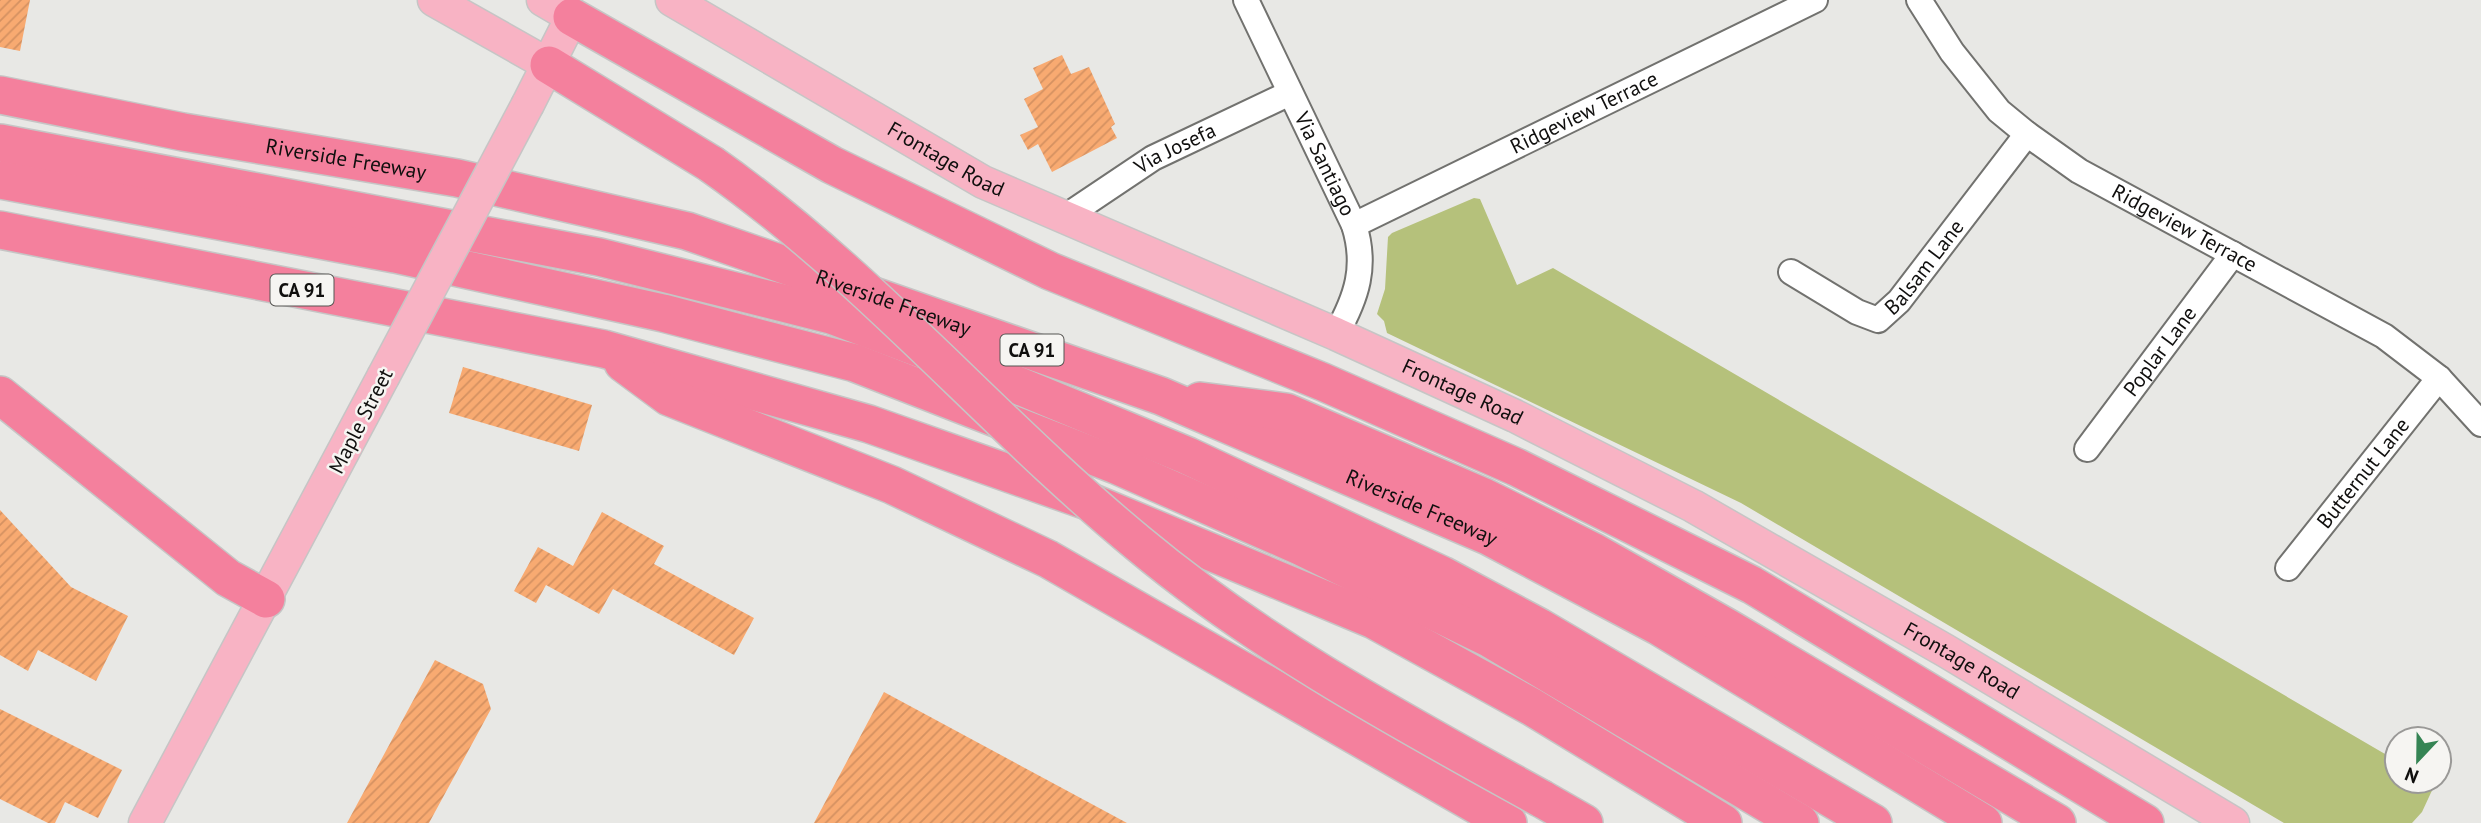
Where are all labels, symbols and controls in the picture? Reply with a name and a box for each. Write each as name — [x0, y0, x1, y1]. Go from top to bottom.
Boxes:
street label: Ridgeview Terrace — [1506, 65, 1662, 160]
street label: Via Santiago — [1288, 106, 1362, 220]
street label: Frontage Road — [883, 115, 1009, 203]
street label: Via Josefa — [1128, 116, 1220, 180]
street label: Riverside Freeway — [264, 132, 429, 186]
street label: Ridgeview Terrace — [2107, 177, 2262, 278]
street label: Balsam Lane — [1879, 214, 1970, 321]
street label: Riverside Freeway — [812, 263, 975, 342]
road number: CA 91 — [270, 274, 334, 306]
street label: Poplar Lane — [2117, 301, 2202, 402]
road number: CA 91 — [1000, 334, 1064, 366]
street label: Frontage Road — [1398, 352, 1528, 431]
street label: Maple Street — [323, 364, 399, 478]
street label: Butternut Lane — [2311, 412, 2415, 534]
street label: Riverside Freeway — [1342, 463, 1503, 552]
street label: Frontage Road — [1899, 616, 2025, 705]
north arrow — [2383, 725, 2453, 795]
text: N — [2401, 762, 2422, 789]

